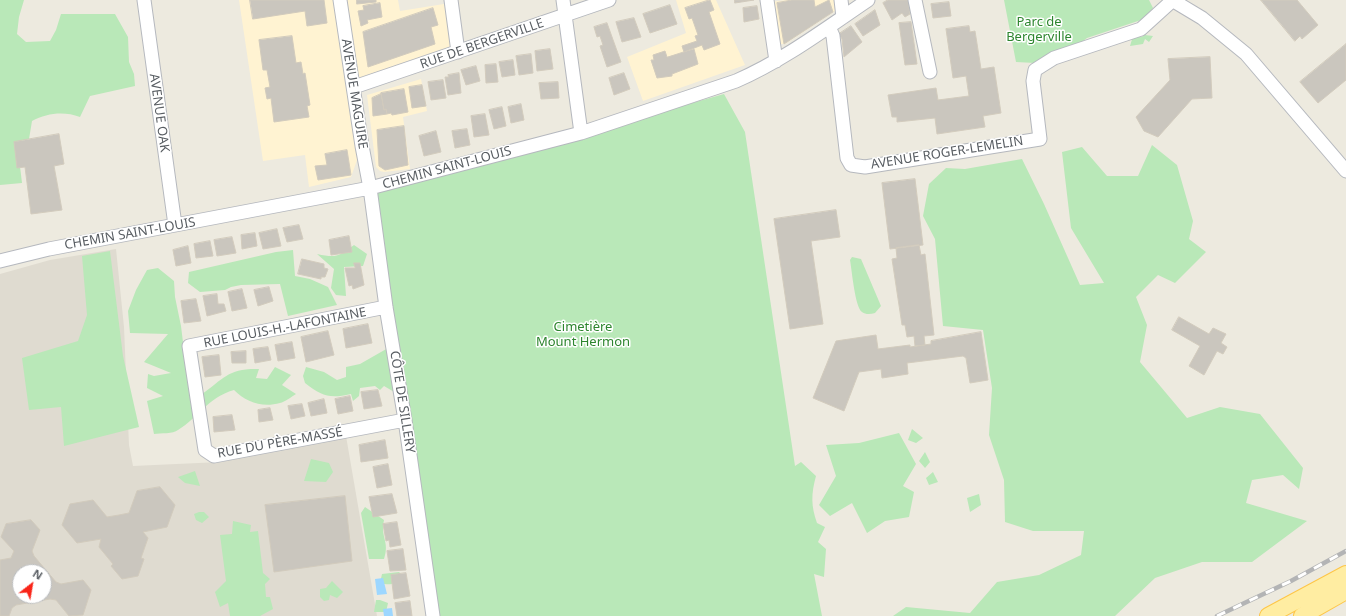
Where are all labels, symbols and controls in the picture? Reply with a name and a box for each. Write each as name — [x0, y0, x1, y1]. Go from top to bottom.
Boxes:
park label: Parc de Bergerville — [1006, 14, 1072, 45]
street label: RUE DE BERGERVILLE — [418, 15, 546, 73]
street label: AVENUE MAGUIRE — [338, 38, 370, 150]
street label: AVENUE OAK — [146, 73, 172, 153]
street label: AVENUE ROGER-LEMELIN — [870, 133, 1024, 173]
street label: CHEMIN SAINT-LOUIS — [381, 143, 513, 193]
street label: CHEMIN SAINT-LOUIS — [63, 215, 197, 253]
street label: RUE LOUIS-H.-LAFONTAINE — [202, 305, 368, 351]
park label: Cimetière Mount Hermon — [536, 319, 630, 350]
street label: CÔTE DE SILLERY — [386, 350, 418, 454]
street label: RUE DU PÈRE-MASSÉ — [216, 424, 344, 462]
north arrow — [12, 564, 52, 604]
text: N — [30, 565, 46, 583]

